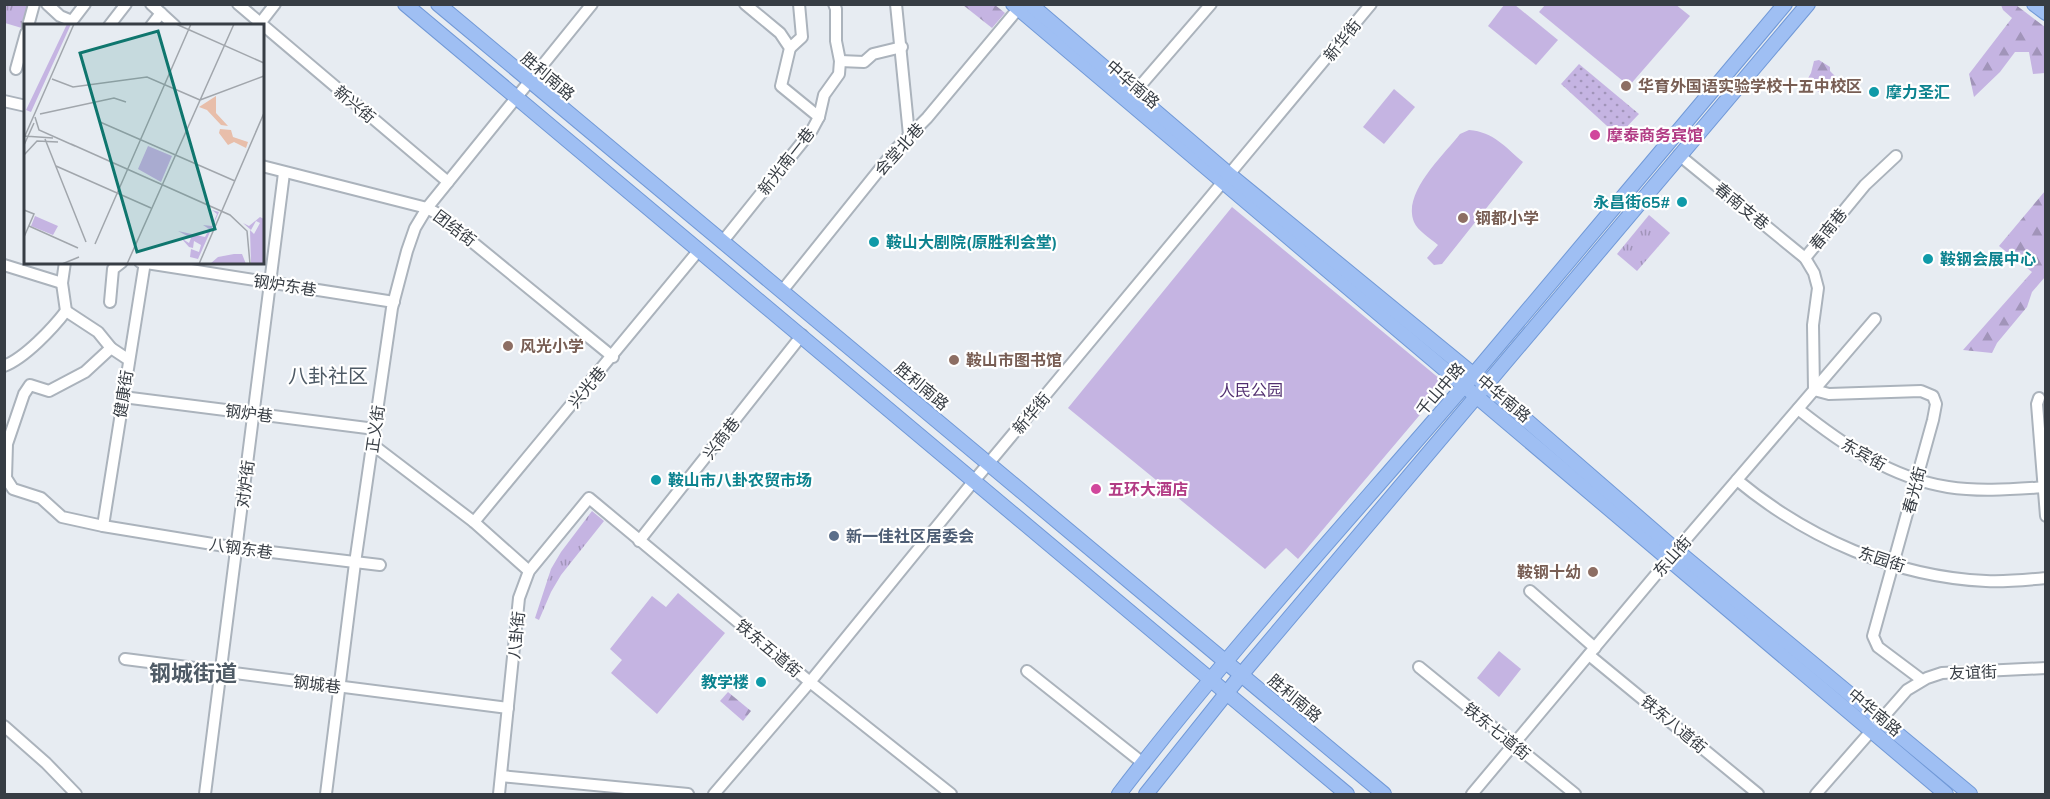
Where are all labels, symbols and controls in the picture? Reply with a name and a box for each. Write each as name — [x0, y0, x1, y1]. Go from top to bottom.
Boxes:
street label: 新华街 — [1319, 15, 1365, 65]
inset map — [24, 24, 264, 264]
street label: 胜利南路 — [517, 48, 579, 104]
street label: 中华南路 — [1102, 55, 1164, 113]
place label: 华育外国语实验学校十五中校区 — [1638, 76, 1862, 96]
marker: 华育外国语实验学校十五中校区 — [1619, 79, 1633, 93]
street label: 新兴街 — [330, 81, 380, 127]
place label: 摩力圣汇 — [1886, 82, 1950, 102]
marker: 摩力圣汇 — [1867, 85, 1881, 99]
street label: 会堂北巷 — [870, 119, 928, 179]
street label: 新光南一巷 — [753, 123, 819, 199]
place label: 摩泰商务宾馆 — [1607, 125, 1703, 145]
marker: 摩泰商务宾馆 — [1588, 128, 1602, 142]
street label: 春南支巷 — [1711, 178, 1773, 234]
place label: 永昌街65# — [1593, 192, 1670, 212]
marker: 永昌街65# — [1675, 195, 1689, 209]
street label: 春南巷 — [1805, 204, 1851, 254]
street label: 团结街 — [430, 206, 480, 250]
place label: 钢都小学 — [1475, 208, 1539, 228]
marker: 钢都小学 — [1456, 211, 1470, 225]
place label: 鞍山大剧院(原胜利会堂) — [886, 232, 1057, 252]
marker: 鞍山大剧院(原胜利会堂) — [867, 235, 881, 249]
place label: 鞍钢会展中心 — [1940, 249, 2036, 269]
marker: 鞍钢会展中心 — [1921, 252, 1935, 266]
street label: 钢炉东巷 — [252, 270, 318, 300]
place label: 风光小学 — [520, 336, 584, 356]
marker: 风光小学 — [501, 339, 515, 353]
place label: 鞍山市图书馆 — [966, 350, 1062, 370]
marker: 鞍山市图书馆 — [947, 353, 961, 367]
street label: 胜利南路 — [891, 358, 953, 414]
street label: 千山中路 — [1411, 358, 1469, 420]
street label: 兴光巷 — [564, 362, 610, 412]
district label: 八卦社区 — [288, 363, 368, 388]
street label: 健康街 — [109, 369, 137, 419]
street label: 中华南路 — [1473, 370, 1535, 426]
park label: 人民公园 — [1219, 380, 1283, 400]
street label: 新华街 — [1008, 388, 1054, 438]
street label: 钢炉巷 — [224, 400, 274, 426]
street label: 正义街 — [362, 404, 388, 454]
street label: 兴商巷 — [698, 413, 744, 463]
street label: 东宾街 — [1838, 434, 1890, 474]
street label: 对炉街 — [232, 459, 258, 509]
street label: 春光街 — [1898, 464, 1930, 516]
place label: 鞍山市八卦农贸市场 — [668, 470, 812, 490]
marker: 鞍山市八卦农贸市场 — [649, 473, 663, 487]
place label: 五环大酒店 — [1108, 479, 1188, 499]
marker: 五环大酒店 — [1089, 482, 1103, 496]
place label: 新一佳社区居委会 — [846, 526, 974, 546]
marker: 新一佳社区居委会 — [827, 529, 841, 543]
street label: 东山街 — [1649, 531, 1695, 581]
street label: 八钢东巷 — [208, 534, 274, 562]
street label: 东园街 — [1856, 542, 1908, 576]
place label: 鞍钢十幼 — [1517, 562, 1581, 582]
marker: 鞍钢十幼 — [1586, 565, 1600, 579]
street label: 八卦街 — [504, 610, 528, 660]
street label: 铁东五道街 — [732, 615, 806, 681]
district label: 钢城街道 — [149, 659, 237, 687]
street label: 友谊街 — [1949, 661, 1997, 683]
street label: 胜利南路 — [1264, 670, 1326, 726]
street label: 钢城巷 — [292, 671, 342, 697]
place label: 教学楼 — [701, 672, 749, 692]
marker: 教学楼 — [754, 675, 768, 689]
street label: 中华南路 — [1844, 684, 1906, 740]
street label: 铁东八道街 — [1637, 691, 1711, 757]
street label: 铁东七道街 — [1460, 698, 1534, 764]

